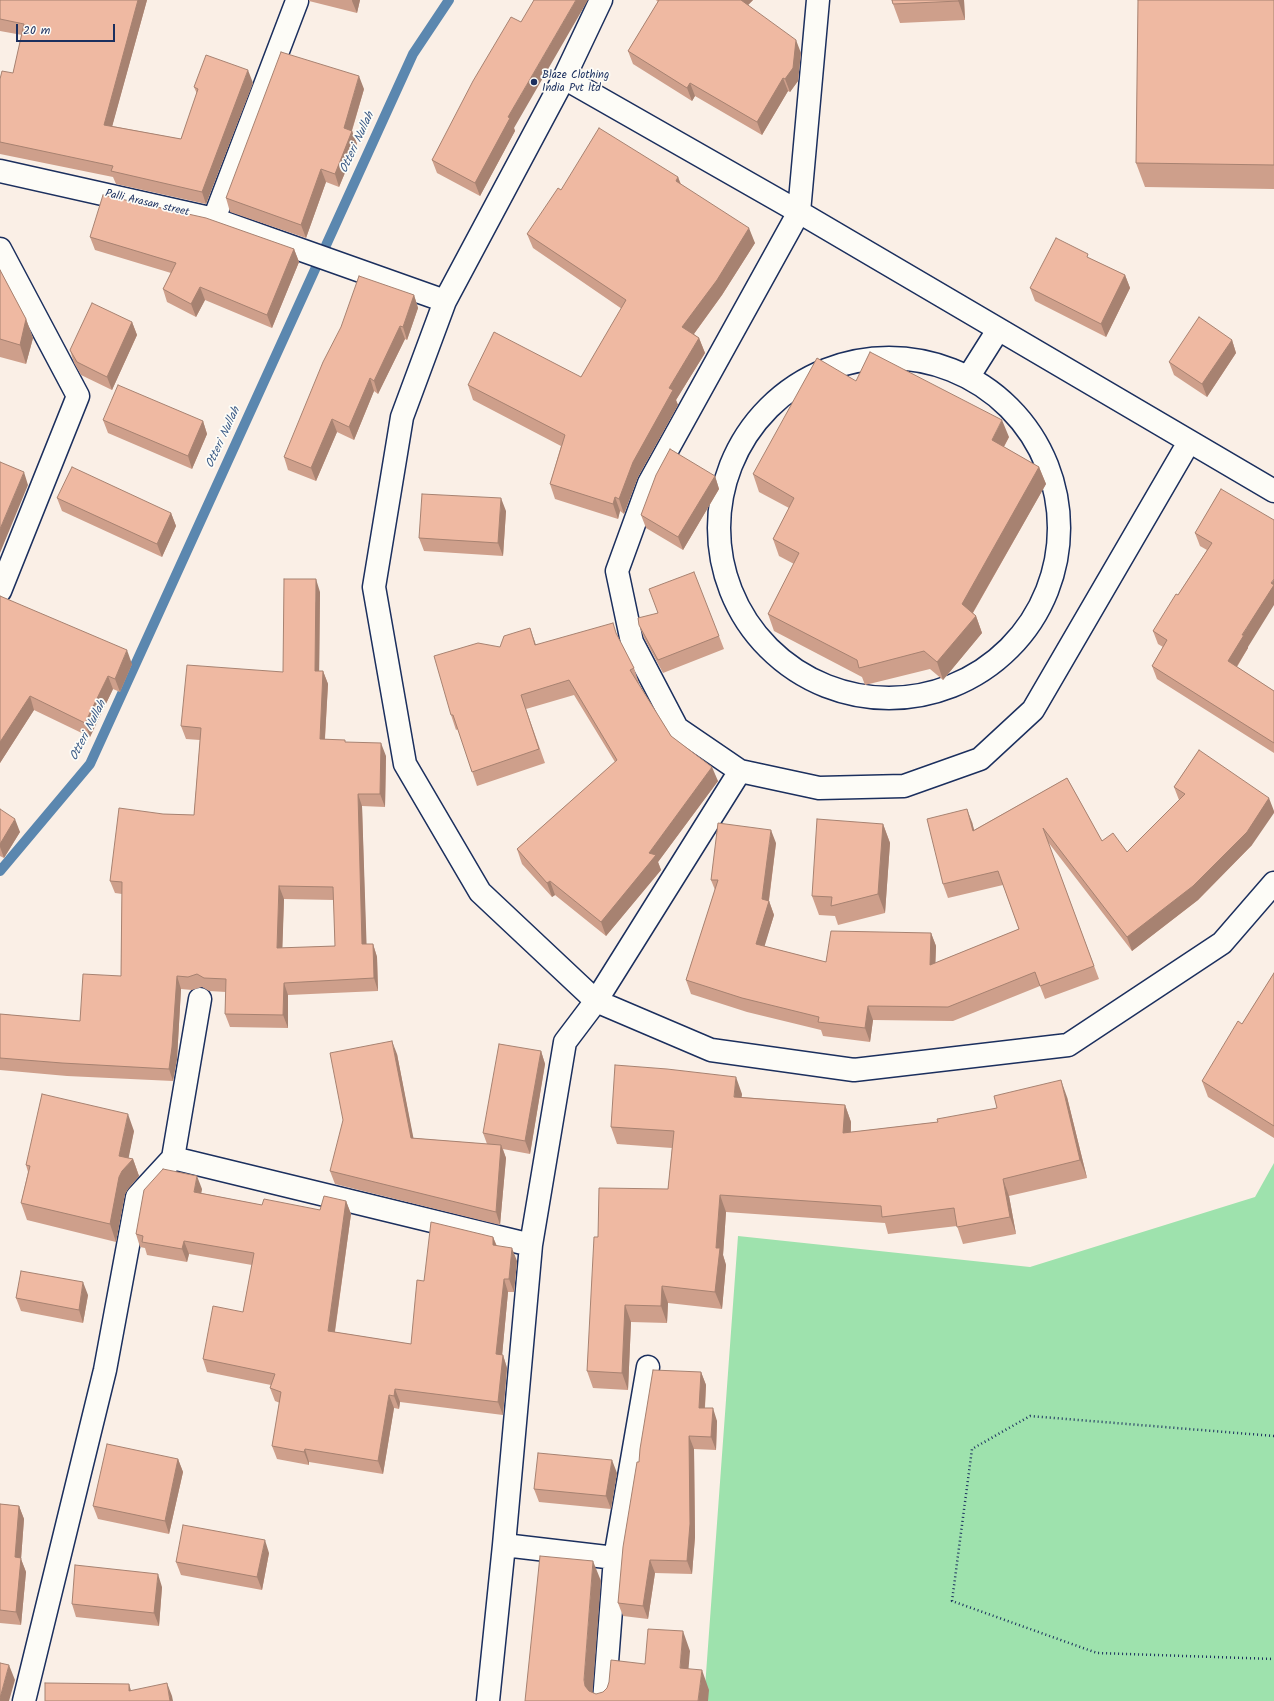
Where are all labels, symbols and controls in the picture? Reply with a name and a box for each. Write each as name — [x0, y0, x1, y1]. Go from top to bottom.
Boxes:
scale bar — [18, 16, 117, 42]
text: 20 m — [23, 21, 50, 40]
place label: Blaze Clothing India Pvt ltd — [542, 69, 609, 95]
marker: Blaze Clothing India Pvt ltd — [529, 77, 539, 87]
water label: Otteri Nullah — [338, 110, 378, 176]
street label: Palli Arasan street — [104, 188, 190, 220]
water label: Otteri Nullah — [204, 405, 244, 471]
water label: Otteri Nullah — [68, 699, 110, 763]

